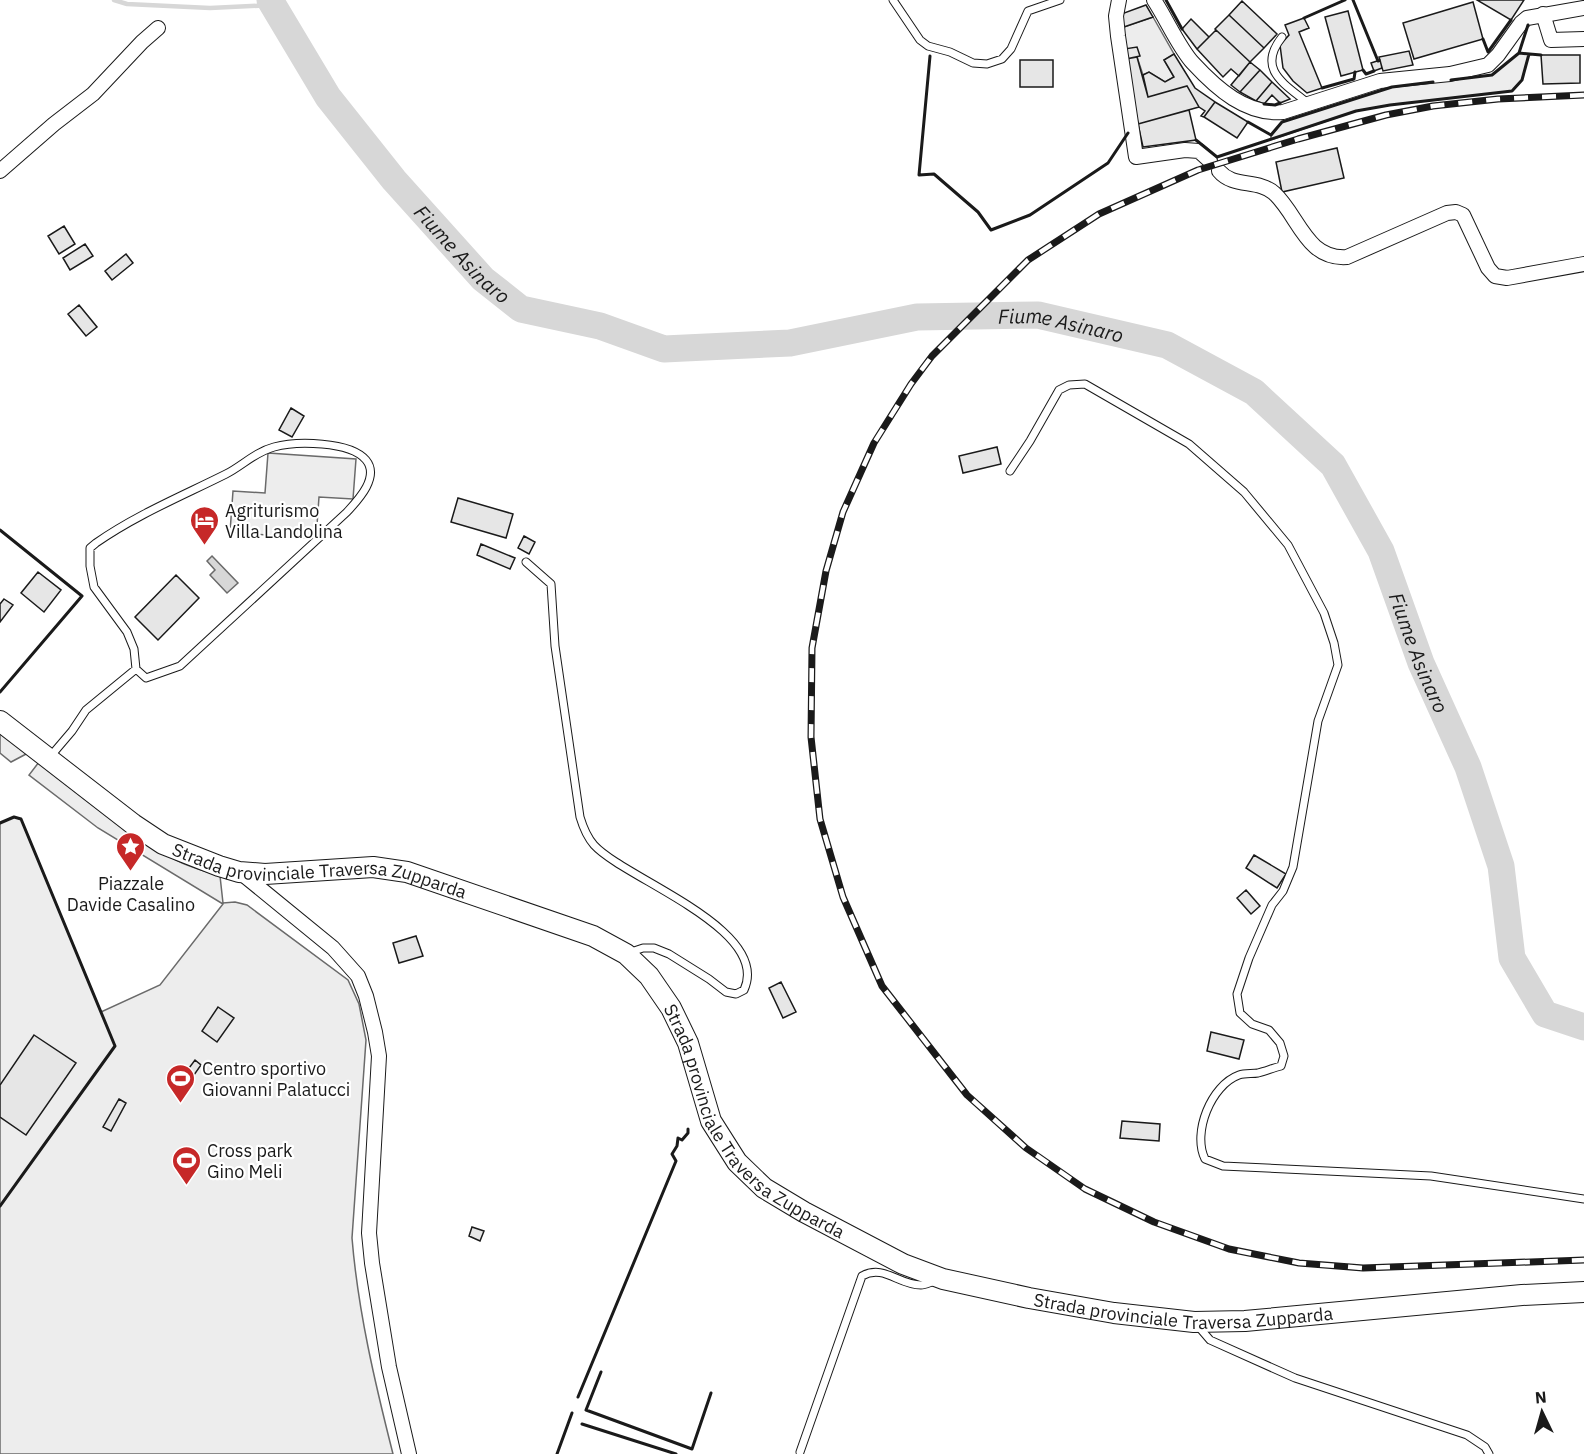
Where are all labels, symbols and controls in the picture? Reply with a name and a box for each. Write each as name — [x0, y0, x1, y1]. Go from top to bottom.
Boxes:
water label: Fiume Asinaro — [409, 199, 516, 309]
water label: Fiume Asinaro — [998, 301, 1126, 348]
place label: Agriturismo Villa Landolina — [225, 499, 343, 543]
hotel icon: Agriturismo Villa Landolina — [188, 504, 220, 546]
water label: Fiume Asinaro — [1383, 588, 1455, 717]
place icon: Piazzale Davide Casalino — [115, 830, 147, 872]
street label: Strada provinciale Traversa Zupparda — [169, 837, 470, 903]
place label: Piazzale Davide Casalino — [67, 872, 195, 916]
street label: Strada provinciale Traversa Zupparda — [659, 1000, 849, 1243]
place label: Centro sportivo Giovanni Palatucci — [202, 1057, 350, 1101]
sports icon: Centro sportivo Giovanni Palatucci — [165, 1062, 197, 1104]
place label: Cross park Gino Meli — [207, 1139, 293, 1183]
sports icon: Cross park Gino Meli — [170, 1144, 202, 1186]
street label: Strada provinciale Traversa Zupparda — [1032, 1288, 1334, 1334]
north arrow — [1512, 1382, 1572, 1442]
text: N — [1534, 1387, 1547, 1408]

